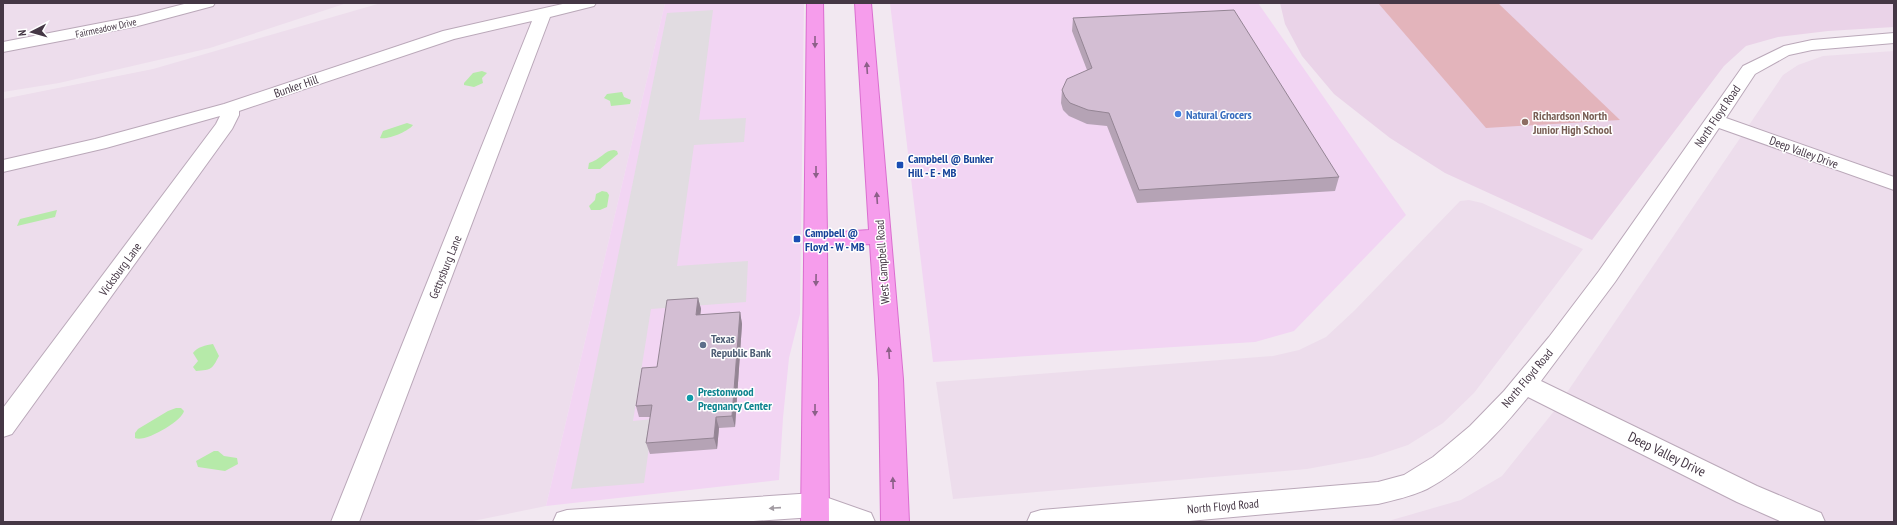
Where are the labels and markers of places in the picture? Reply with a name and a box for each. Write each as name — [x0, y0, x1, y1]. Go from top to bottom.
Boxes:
place label: Natural Grocers — [1186, 107, 1252, 122]
place label: Richardson North Junior High School — [1532, 108, 1612, 137]
marker: Natural Grocers — [1173, 109, 1183, 119]
marker: Richardson North Junior High School — [1520, 117, 1530, 127]
place label: Campbell @ Bunker Hill - E - MB — [908, 151, 994, 180]
marker: Campbell @ Bunker Hill - E - MB — [895, 160, 905, 170]
place label: Campbell @ Floyd - W - MB — [805, 225, 865, 254]
marker: Campbell @ Floyd - W - MB — [792, 234, 802, 244]
place label: Texas Republic Bank — [711, 331, 771, 360]
marker: Texas Republic Bank — [698, 340, 708, 350]
place label: Prestonwood Pregnancy Center — [698, 384, 772, 413]
marker: Prestonwood Pregnancy Center — [685, 393, 695, 403]

